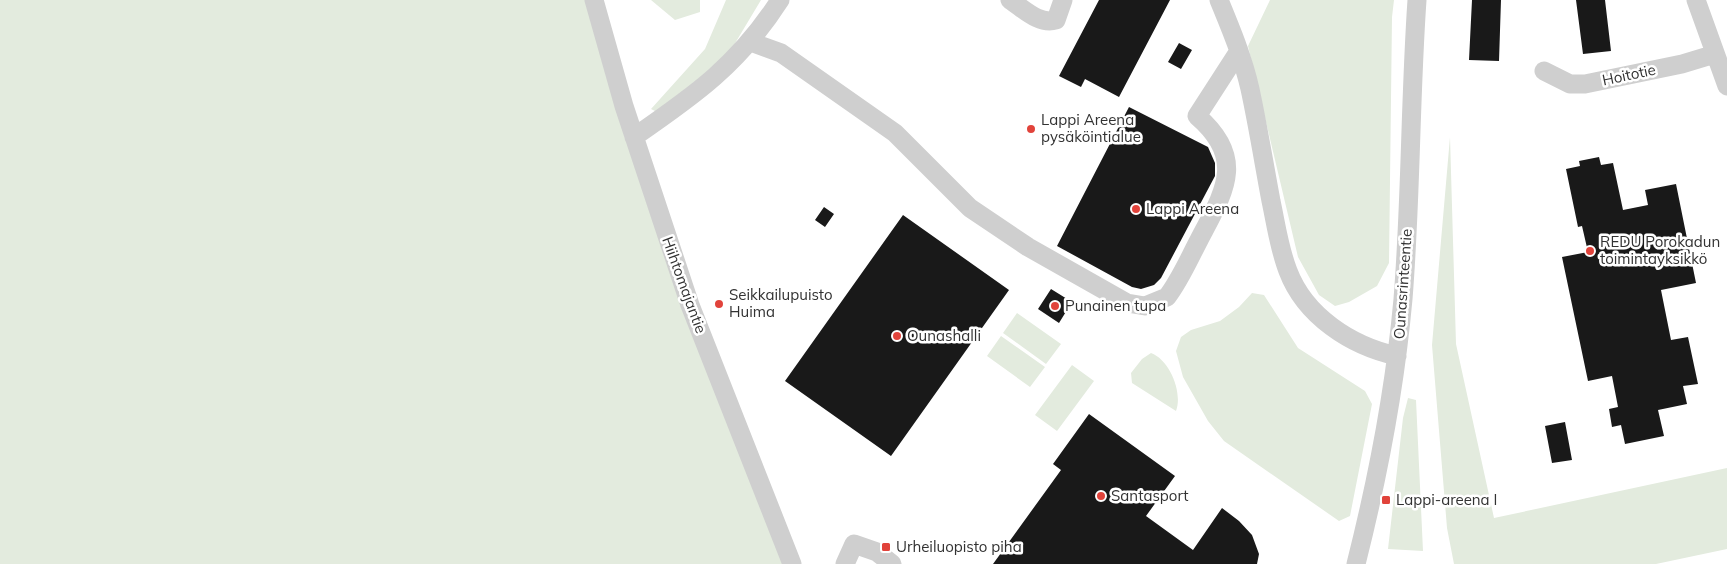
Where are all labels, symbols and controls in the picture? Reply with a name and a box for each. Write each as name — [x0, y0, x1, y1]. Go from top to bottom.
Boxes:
street label: Hoitotie — [1600, 60, 1657, 89]
place label: Lappi Areena pysäköintialue — [1041, 110, 1141, 146]
marker: Lappi Areena pysäköintialue — [1025, 123, 1037, 135]
place label: Lappi Areena — [1146, 199, 1239, 218]
marker: Lappi Areena — [1130, 203, 1142, 215]
street label: Ounasrinteentie — [1389, 228, 1416, 340]
place label: REDU Porokadun toimintayksikkö — [1600, 232, 1720, 268]
street label: Hiihtomajantie — [658, 234, 711, 336]
marker: REDU Porokadun toimintayksikkö — [1584, 245, 1596, 257]
place label: Seikkailupuisto Huima — [729, 285, 833, 321]
place label: Punainen tupa — [1065, 296, 1166, 315]
marker: Seikkailupuisto Huima — [713, 298, 725, 310]
marker: Punainen tupa — [1049, 300, 1061, 312]
place label: Ounashalli — [907, 326, 981, 345]
marker: Ounashalli — [891, 330, 903, 342]
place label: Santasport — [1111, 486, 1188, 505]
marker: Santasport — [1095, 490, 1107, 502]
place label: Lappi-areena I — [1396, 490, 1497, 509]
marker: Lappi-areena I — [1380, 494, 1392, 506]
place label: Urheiluopisto piha — [896, 537, 1022, 556]
marker: Urheiluopisto piha — [880, 541, 892, 553]

